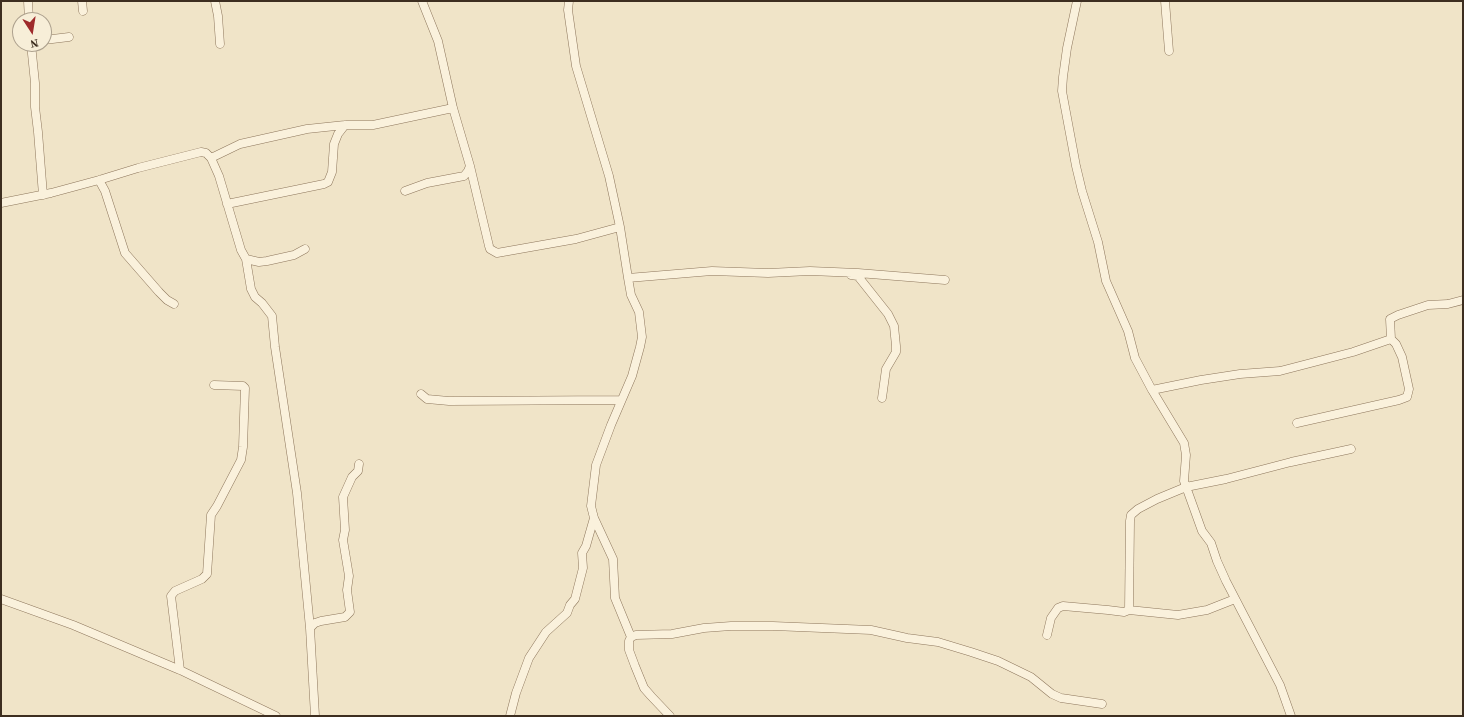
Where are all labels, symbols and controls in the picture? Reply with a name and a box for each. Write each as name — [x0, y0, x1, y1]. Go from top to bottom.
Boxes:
north arrow — [12, 12, 52, 52]
text: N — [29, 35, 40, 51]

